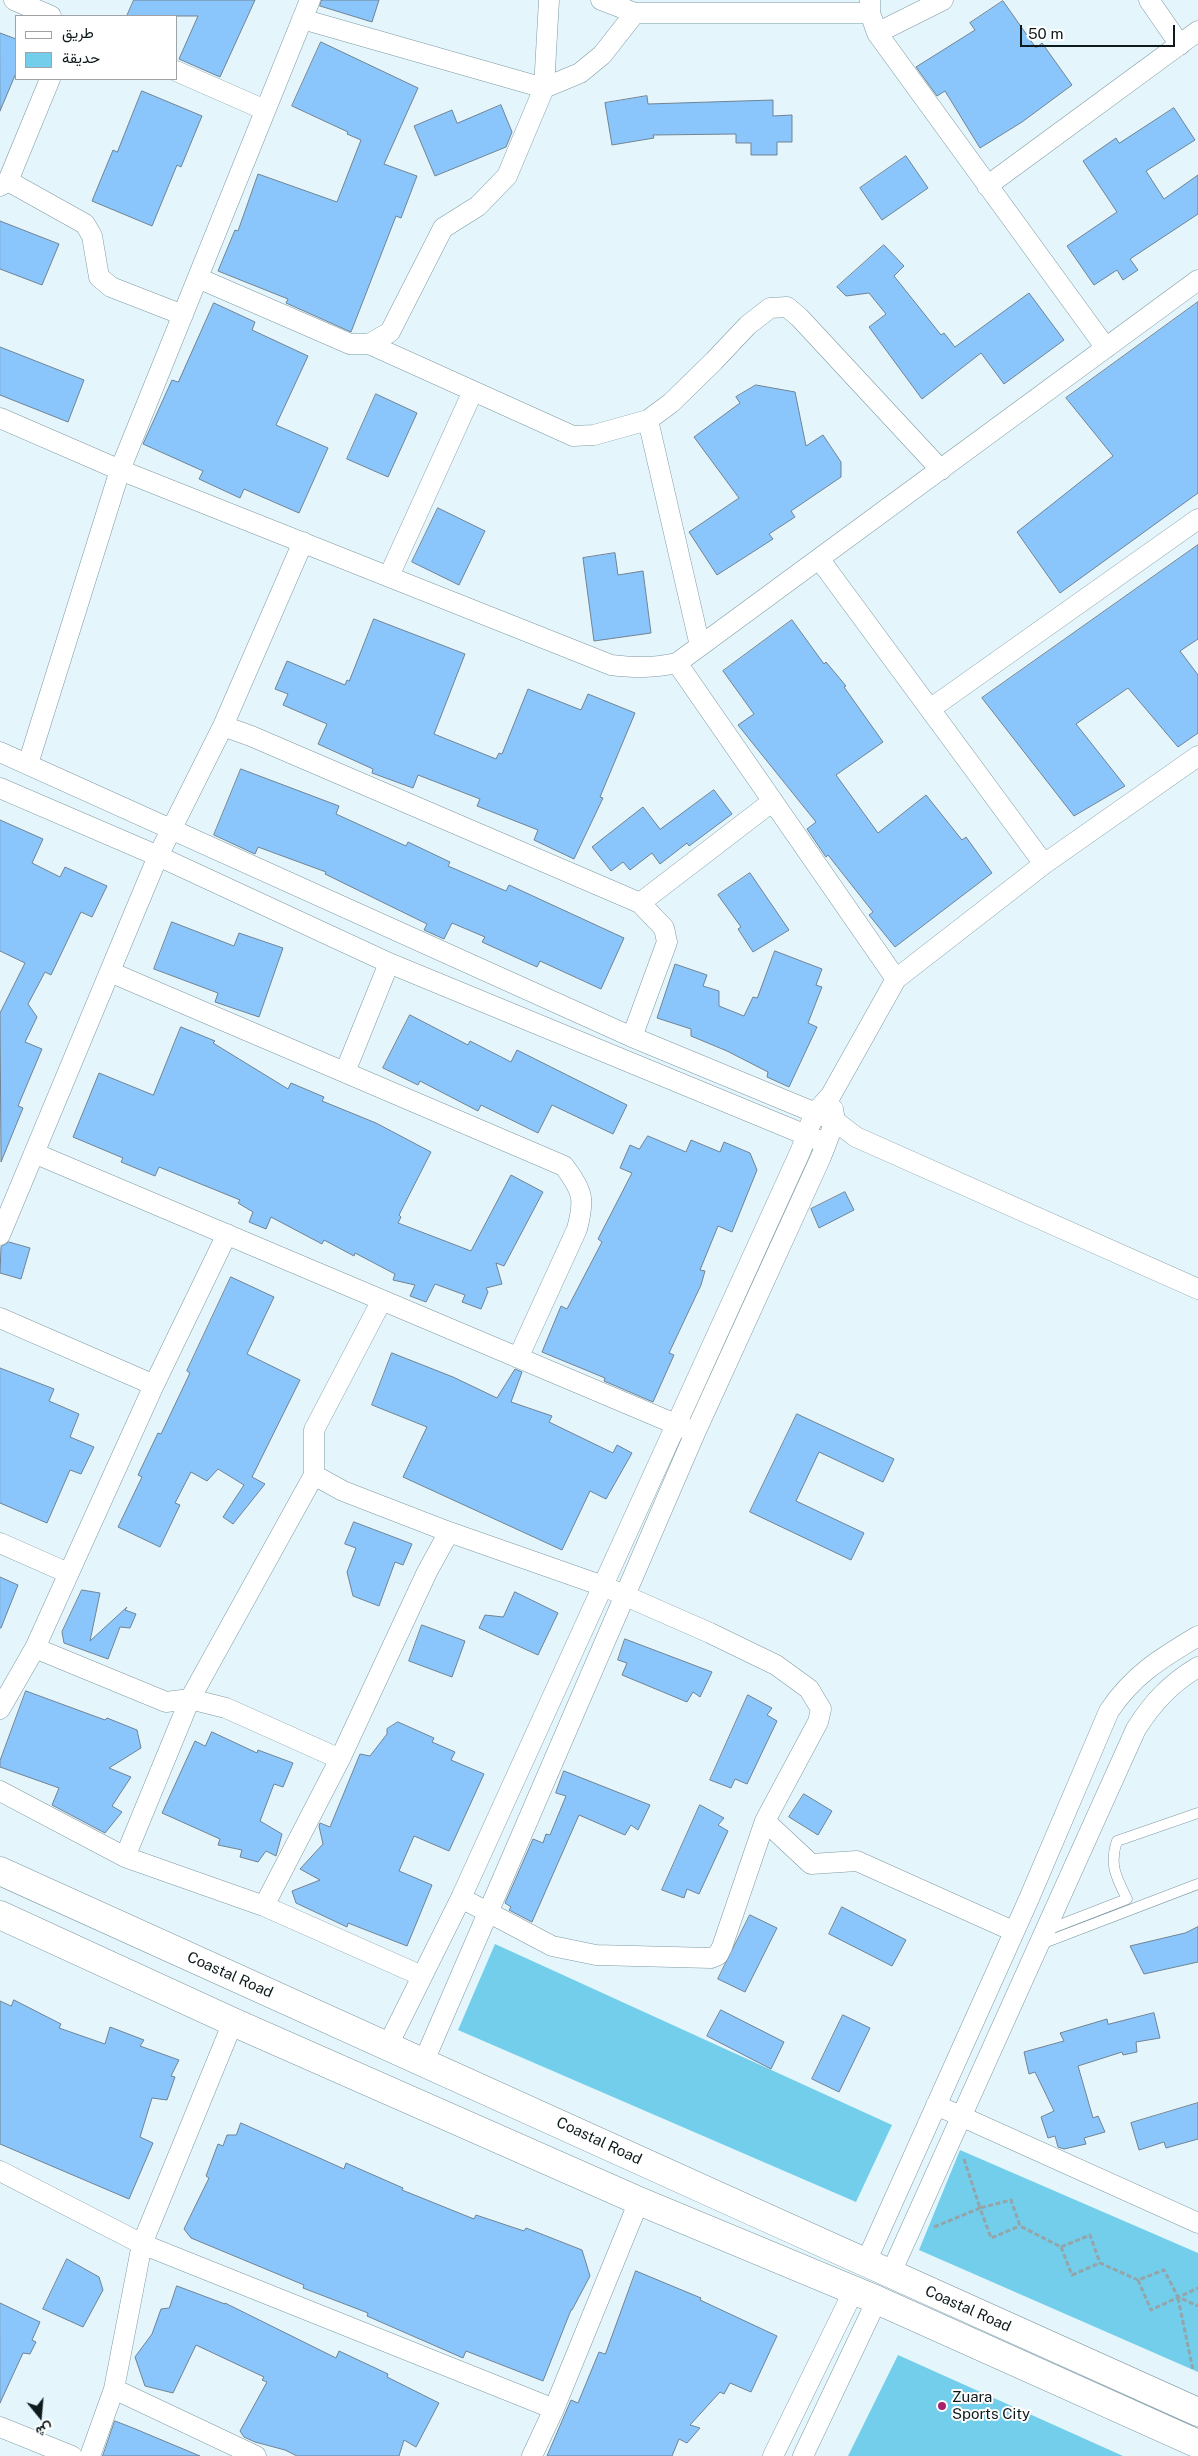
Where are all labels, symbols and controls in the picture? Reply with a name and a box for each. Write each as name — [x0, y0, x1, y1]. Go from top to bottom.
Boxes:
legend — [15, 15, 178, 80]
scale bar — [1023, 15, 1178, 47]
text: طريق — [62, 24, 94, 41]
text: 50 m — [1028, 25, 1063, 42]
text: حديقة — [62, 49, 100, 66]
street label: Coastal Road — [184, 1948, 276, 2002]
street label: Coastal Road — [553, 2113, 645, 2169]
street label: Coastal Road — [922, 2282, 1014, 2336]
place label: Zuara Sports City — [952, 2388, 1030, 2423]
north arrow — [15, 2391, 65, 2441]
marker: Zuara Sports City — [936, 2400, 948, 2412]
text: ش — [34, 2420, 55, 2440]

